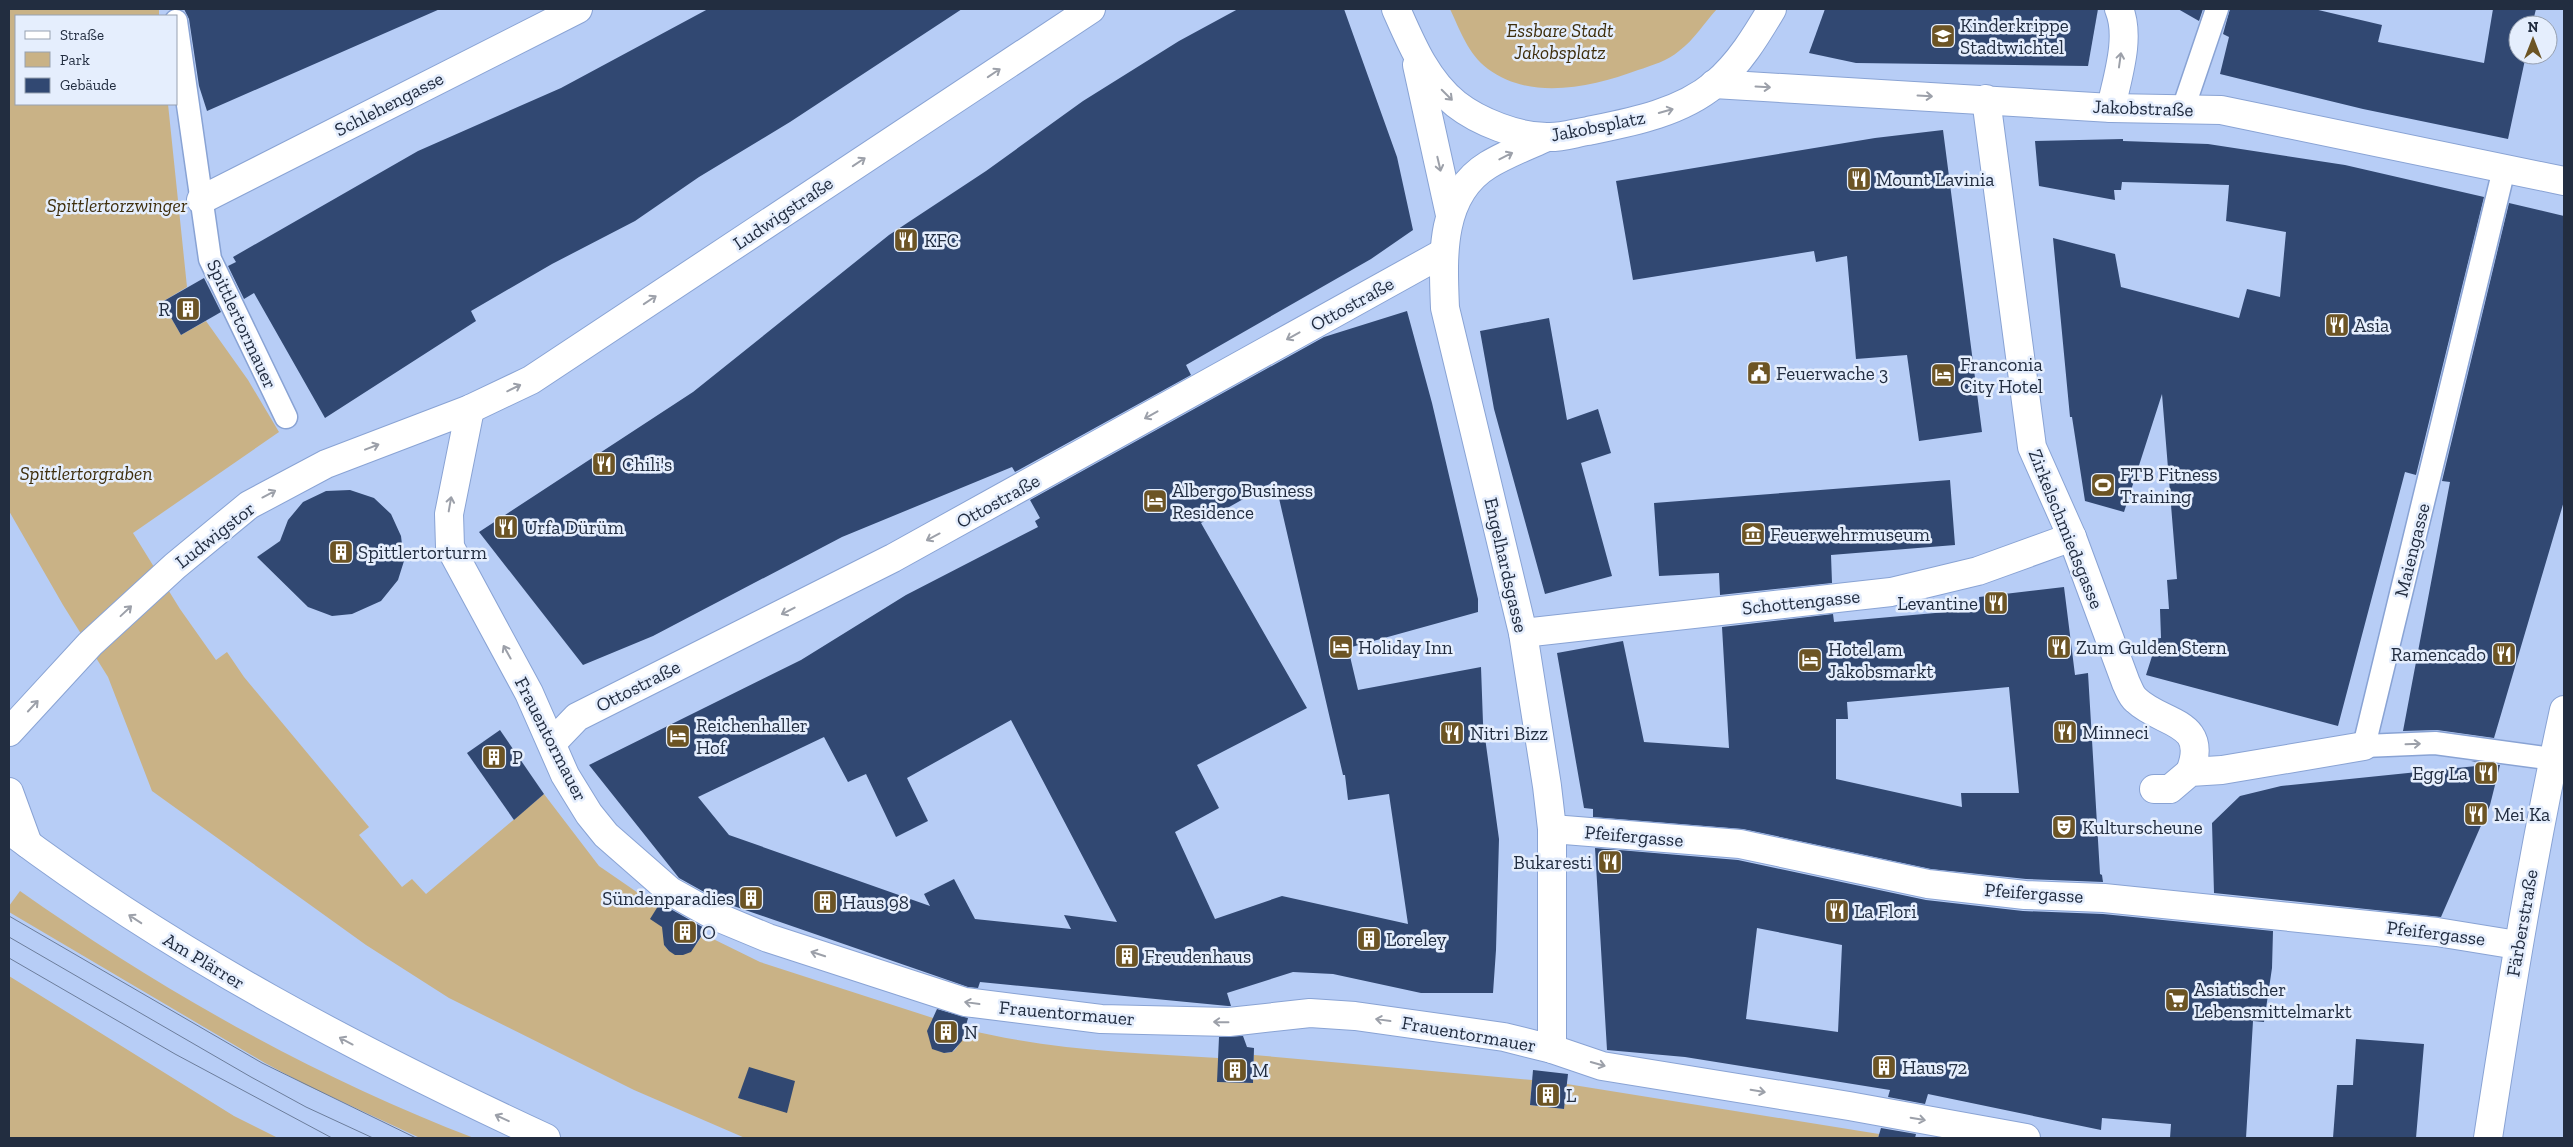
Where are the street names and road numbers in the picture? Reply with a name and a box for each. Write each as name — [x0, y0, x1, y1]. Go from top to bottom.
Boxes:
street label: Schlehengasse — [331, 67, 447, 141]
street label: Jakobstraße — [2092, 95, 2194, 121]
street label: Jakobsplatz — [1549, 106, 1647, 146]
street label: Ludwigstraße — [729, 171, 837, 255]
street label: Spittlertormauer — [202, 256, 282, 392]
street label: Ottostraße — [1306, 272, 1398, 336]
street label: Zirkelschmiedsgasse — [2023, 446, 2109, 612]
street label: Ottostraße — [952, 469, 1044, 533]
street label: Engelhardsgasse — [1479, 495, 1533, 635]
street label: Ludwigstor — [171, 497, 259, 573]
street label: Maiengasse — [2389, 501, 2435, 599]
street label: Schottengasse — [1741, 584, 1861, 620]
street label: Ottostraße — [592, 655, 684, 717]
street label: Frauentormauer — [510, 673, 592, 805]
street label: Pfeifergasse — [1584, 820, 1684, 852]
street label: Färberstraße — [2501, 868, 2543, 978]
street label: Pfeifergasse — [1984, 878, 2084, 908]
street label: Pfeifergasse — [2385, 916, 2487, 950]
street label: Am Plärrer — [159, 928, 249, 994]
street label: Frauentormauer — [998, 996, 1136, 1030]
street label: Frauentormauer — [1400, 1011, 1538, 1057]

